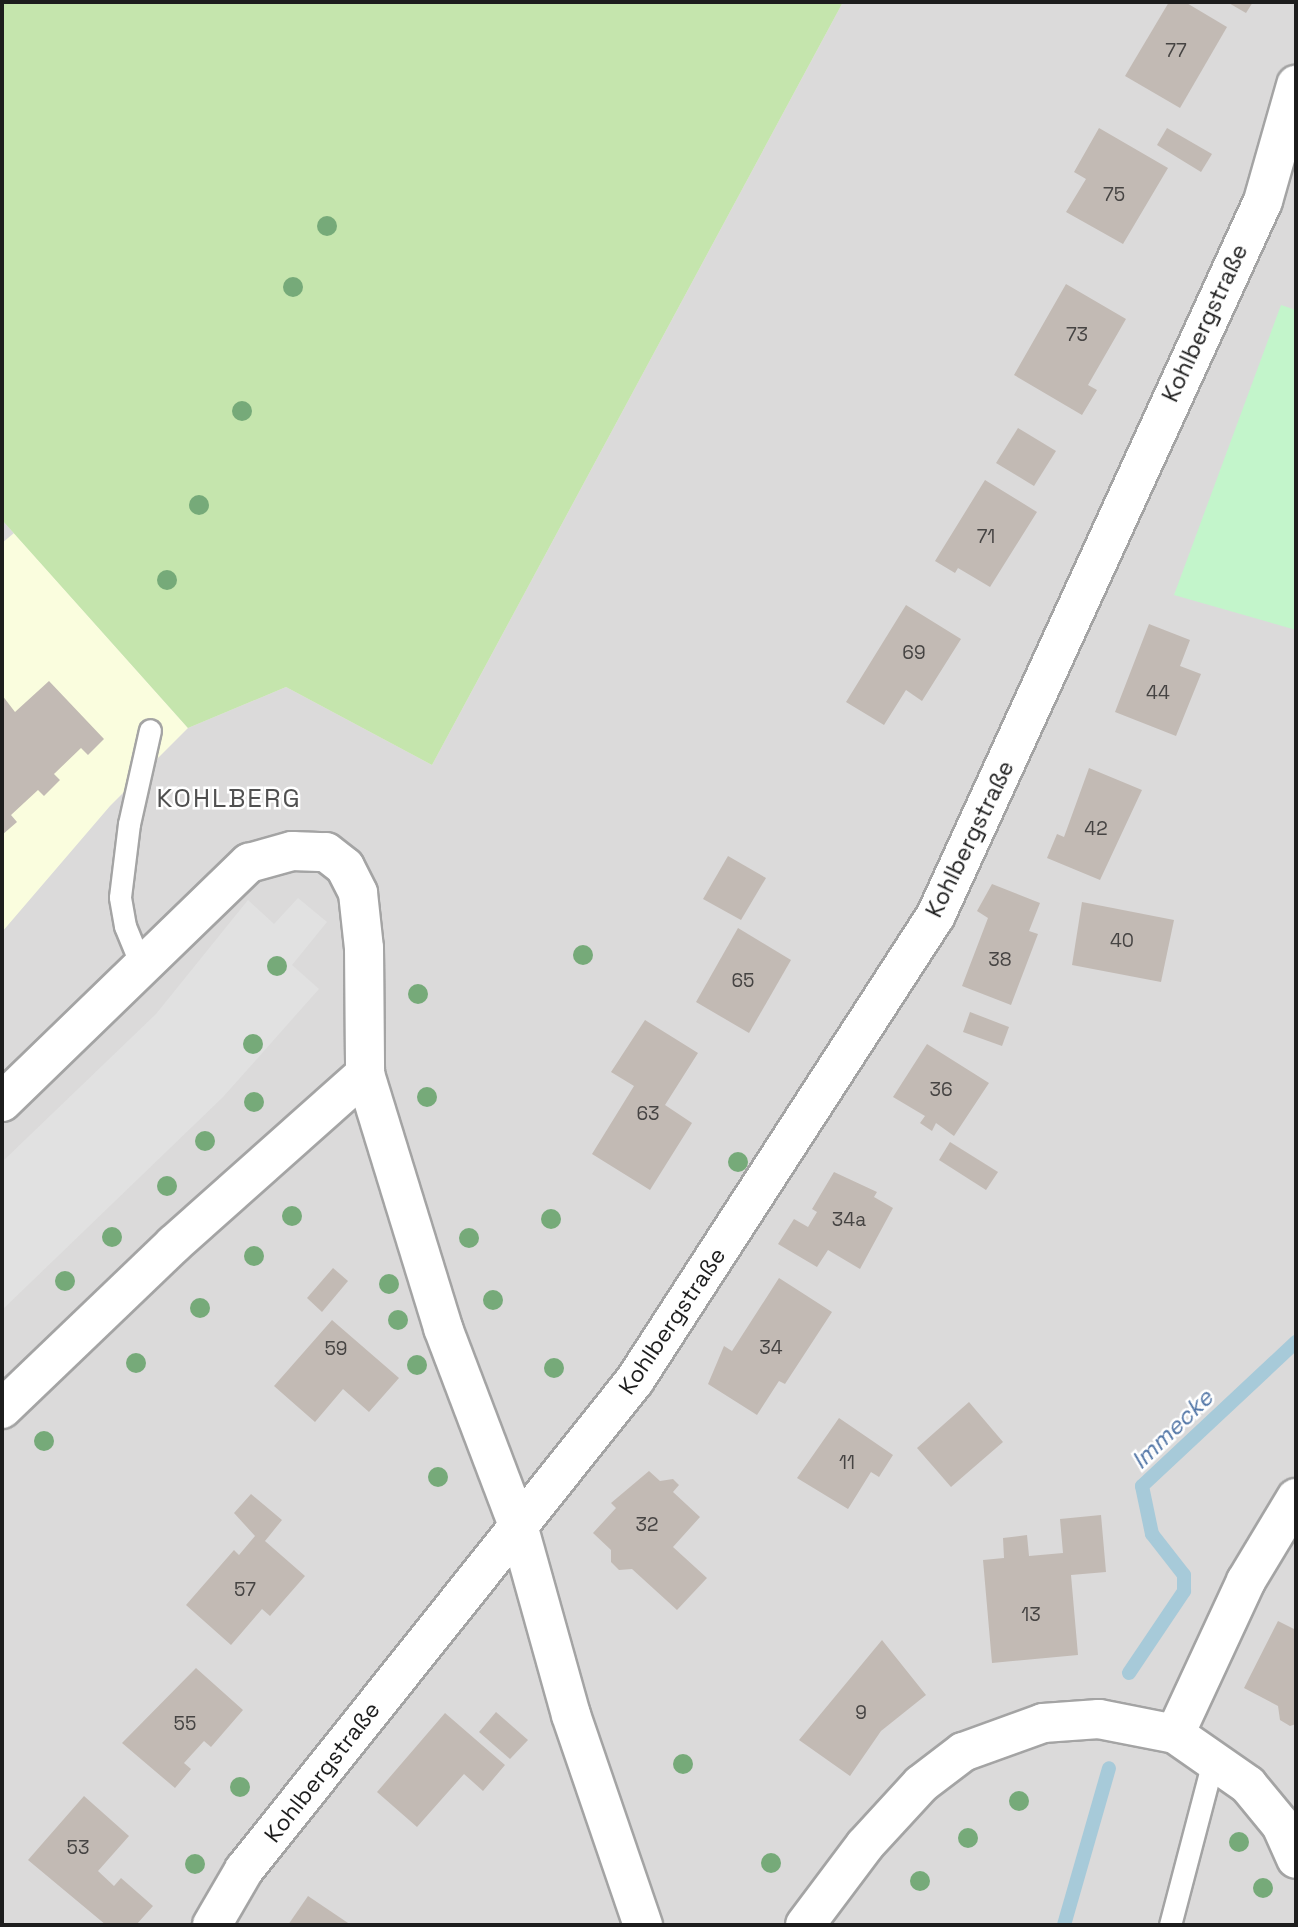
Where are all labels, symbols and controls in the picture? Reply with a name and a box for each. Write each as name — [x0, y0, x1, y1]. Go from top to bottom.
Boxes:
house number: 77 — [1165, 40, 1187, 62]
house number: 75 — [1103, 184, 1125, 206]
street label: Kohlbergstraße — [1156, 240, 1254, 406]
house number: 73 — [1066, 324, 1088, 346]
house number: 71 — [977, 526, 995, 548]
house number: 69 — [902, 642, 926, 664]
house number: 44 — [1146, 682, 1170, 704]
street label: Kohlbergstraße — [920, 756, 1020, 922]
district label: KOHLBERG — [157, 783, 301, 815]
house number: 42 — [1084, 818, 1108, 840]
house number: 40 — [1110, 930, 1134, 952]
house number: 38 — [988, 949, 1012, 971]
house number: 65 — [731, 970, 755, 992]
house number: 36 — [929, 1079, 953, 1101]
house number: 63 — [636, 1103, 660, 1125]
house number: 34a — [832, 1209, 866, 1231]
street label: Kohlbergstraße — [613, 1242, 731, 1400]
house number: 34 — [759, 1337, 783, 1359]
house number: 59 — [324, 1338, 348, 1360]
water label: Immecke — [1125, 1383, 1219, 1475]
house number: 11 — [839, 1452, 855, 1474]
house number: 32 — [636, 1514, 658, 1536]
house number: 57 — [234, 1579, 256, 1601]
house number: 13 — [1021, 1604, 1041, 1626]
street label: Kohlbergstraße — [258, 1696, 386, 1848]
house number: 9 — [855, 1702, 867, 1724]
house number: 55 — [174, 1713, 196, 1735]
house number: 53 — [67, 1837, 89, 1859]

